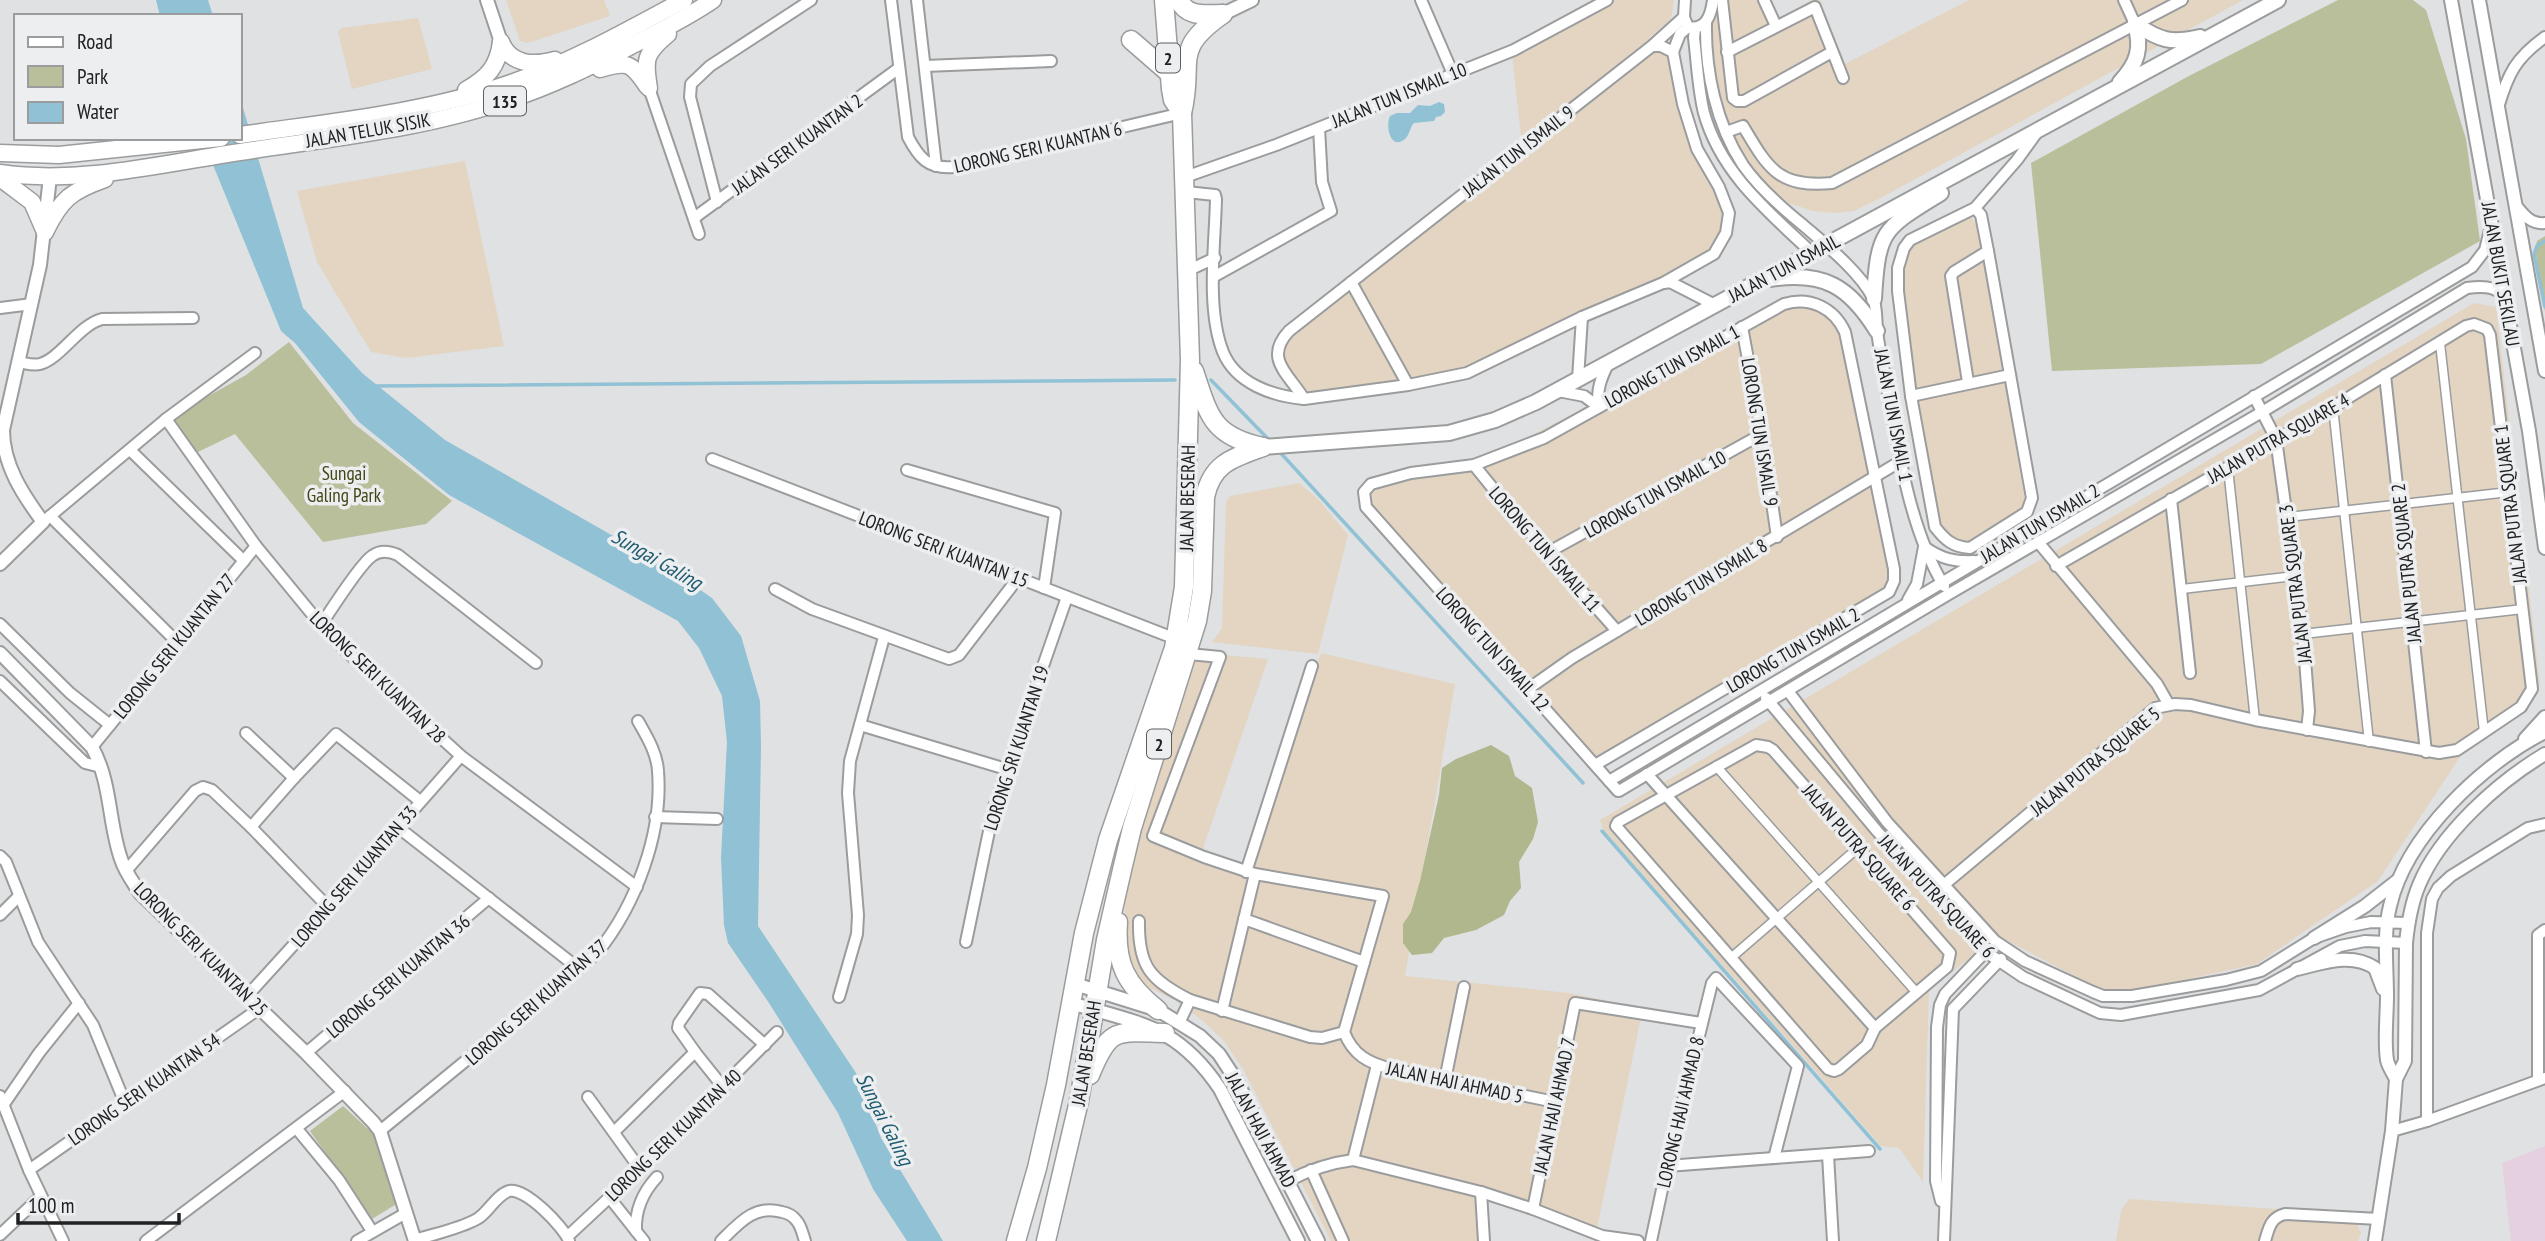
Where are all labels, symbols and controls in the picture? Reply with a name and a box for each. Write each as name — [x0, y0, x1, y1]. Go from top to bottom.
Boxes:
legend — [14, 14, 242, 140]
text: Road — [77, 28, 113, 55]
road number: 2 — [1156, 44, 1180, 72]
street label: JALAN TUN ISMAIL 10 — [1327, 57, 1470, 133]
text: Park — [77, 63, 108, 90]
road number: 135 — [484, 86, 526, 116]
street label: JALAN SERI KUANTAN 2 — [726, 88, 867, 200]
text: Water — [77, 98, 119, 125]
street label: JALAN TUN ISMAIL 9 — [1457, 100, 1579, 203]
street label: JALAN TELUK SISIK — [303, 107, 432, 153]
street label: LORONG SERI KUANTAN 6 — [952, 116, 1124, 178]
street label: JALAN BUKIT SEKILAU — [2476, 199, 2526, 348]
street label: JALAN TUN ISMAIL — [1723, 229, 1844, 308]
street label: LORONG TUN ISMAIL 1 — [1601, 319, 1743, 413]
street label: JALAN TUN ISMAIL 1 — [1869, 346, 1919, 483]
street label: LORONG TUN ISMAIL 9 — [1736, 356, 1784, 508]
street label: JALAN PUTRA SQUARE 4 — [2202, 387, 2354, 489]
street label: JALAN PUTRA SQUARE 1 — [2488, 423, 2532, 586]
street label: JALAN BESERAH — [1174, 445, 1200, 552]
street label: LORONG TUN ISMAIL 10 — [1580, 445, 1730, 543]
park label: Sungai Galing Park — [307, 461, 382, 507]
street label: JALAN TUN ISMAIL 2 — [1975, 478, 2104, 569]
street label: LORONG TUN ISMAIL 11 — [1484, 481, 1606, 617]
street label: JALAN PUTRA SQUARE 2 — [2386, 482, 2426, 645]
street label: JALAN PUTRA SQUARE 3 — [2273, 503, 2317, 666]
street label: LORONG SERI KUANTAN 15 — [856, 506, 1032, 592]
water label: Sungai Galing — [607, 522, 709, 597]
street label: LORONG TUN ISMAIL 8 — [1631, 533, 1771, 631]
street label: LORONG SERI KUANTAN 27 — [108, 569, 240, 723]
street label: LORONG TUN ISMAIL 12 — [1431, 582, 1555, 716]
street label: LORONG TUN ISMAIL 2 — [1722, 602, 1864, 698]
street label: LORONG SERI KUANTAN 28 — [305, 606, 451, 748]
street label: LORONG SRI KUANTAN 19 — [978, 663, 1054, 833]
street label: JALAN PUTRA SQUARE 5 — [2024, 701, 2165, 821]
road number: 2 — [1147, 730, 1171, 758]
street label: JALAN PUTRA SQUARE 6 — [1797, 778, 1921, 915]
street label: LORONG SERI KUANTAN 33 — [286, 800, 422, 952]
street label: JALAN PUTRA SQUARE 6 — [1873, 829, 2000, 963]
street label: LORONG SERI KUANTAN 25 — [129, 877, 273, 1021]
street label: LORONG SERI KUANTAN 36 — [321, 909, 475, 1043]
street label: LORONG SERI KUANTAN 37 — [460, 934, 612, 1070]
street label: JALAN BESERAH — [1066, 999, 1106, 1108]
street label: LORONG SERI KUANTAN 54 — [63, 1027, 225, 1150]
street label: LORONG HAJI AHMAD 8 — [1651, 1034, 1709, 1190]
street label: JALAN HAJI AHMAD 7 — [1528, 1035, 1580, 1178]
street label: JALAN HAJI AHMAD 5 — [1383, 1056, 1526, 1108]
street label: LORONG SERI KUANTAN 40 — [600, 1064, 746, 1206]
water label: Sungai Galing — [850, 1068, 921, 1172]
street label: JALAN HAJI AHMAD — [1220, 1068, 1301, 1192]
scale bar — [18, 1182, 178, 1226]
text: 100 m — [28, 1192, 74, 1219]

